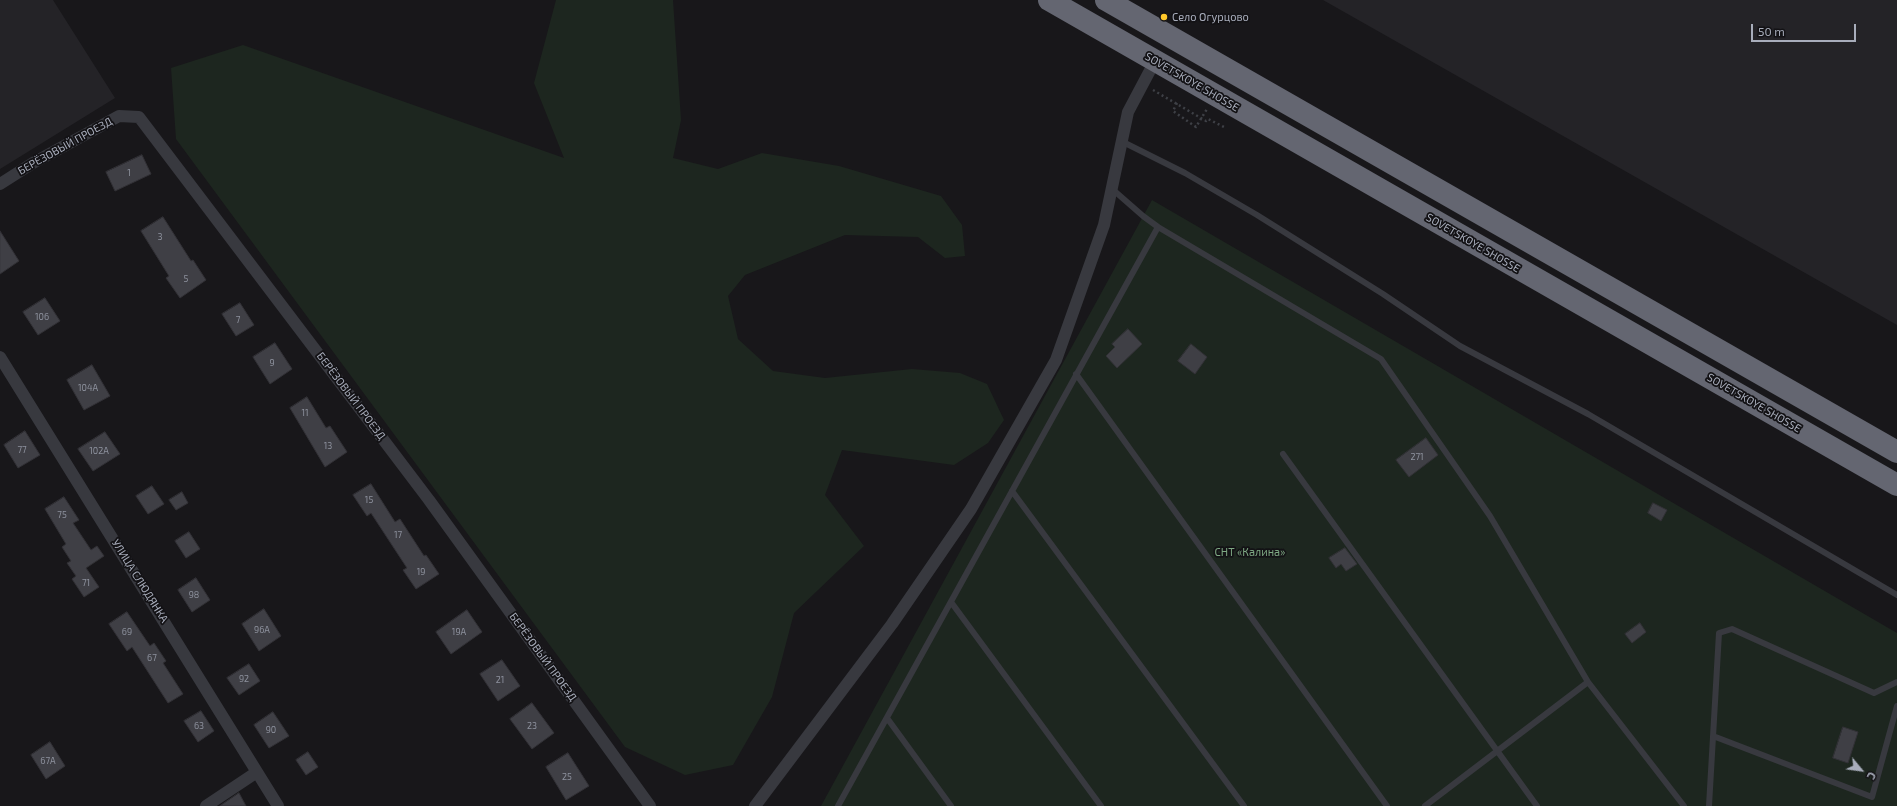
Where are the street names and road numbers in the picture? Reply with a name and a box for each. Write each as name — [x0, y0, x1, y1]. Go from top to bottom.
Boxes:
street label: SOVETSKOYE SHOSSE — [1143, 50, 1241, 114]
street label: БЕРЁЗОВЫЙ ПРОЕЗД — [15, 115, 115, 177]
street label: SOVETSKOYE SHOSSE — [1424, 211, 1522, 275]
street label: БЕРЁЗОВЫЙ ПРОЕЗД — [314, 350, 388, 442]
street label: SOVETSKOYE SHOSSE — [1705, 371, 1803, 435]
street label: УЛИЦА СЛЮДЯНКА — [109, 537, 171, 625]
street label: БЕРЁЗОВЫЙ ПРОЕЗД — [507, 610, 579, 704]

